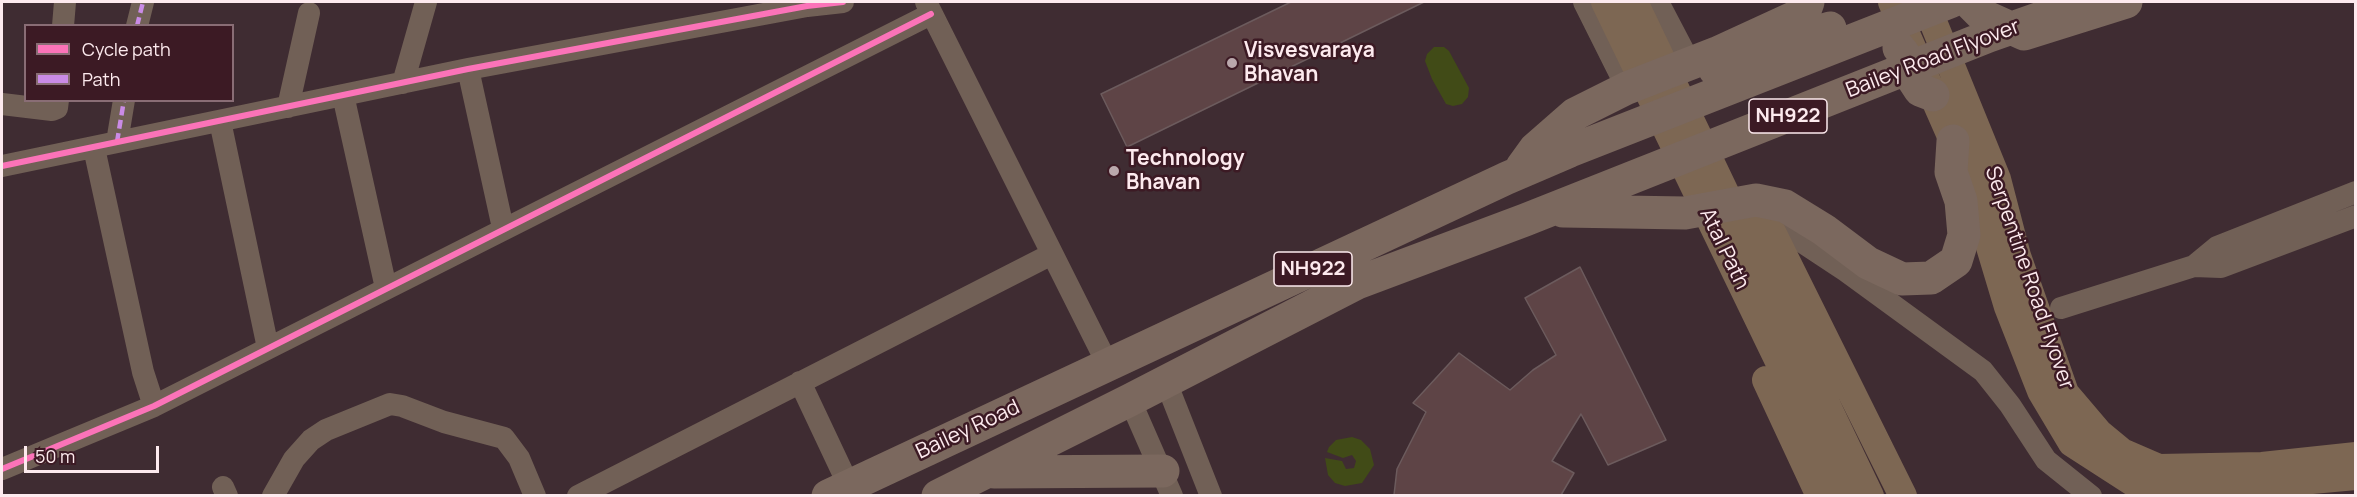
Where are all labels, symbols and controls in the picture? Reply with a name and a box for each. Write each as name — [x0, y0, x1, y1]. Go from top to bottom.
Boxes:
street label: Bailey Road Flyover — [1843, 14, 2023, 104]
legend — [24, 24, 234, 102]
text: Cycle path — [82, 37, 171, 61]
place label: Visvesvaraya Bhavan — [1244, 38, 1375, 88]
marker: Visvesvaraya Bhavan — [1225, 56, 1239, 70]
text: Path — [82, 67, 120, 91]
road number: NH922 — [1749, 99, 1827, 133]
place label: Technology Bhavan — [1126, 146, 1244, 196]
street label: Serpentine Road Flyover — [1979, 163, 2079, 393]
marker: Technology Bhavan — [1107, 164, 1121, 178]
street label: Atal Path — [1694, 204, 1754, 294]
road number: NH922 — [1274, 252, 1352, 286]
street label: Bailey Road — [912, 395, 1024, 465]
scale bar — [27, 434, 162, 472]
text: 50 m — [35, 444, 75, 468]

